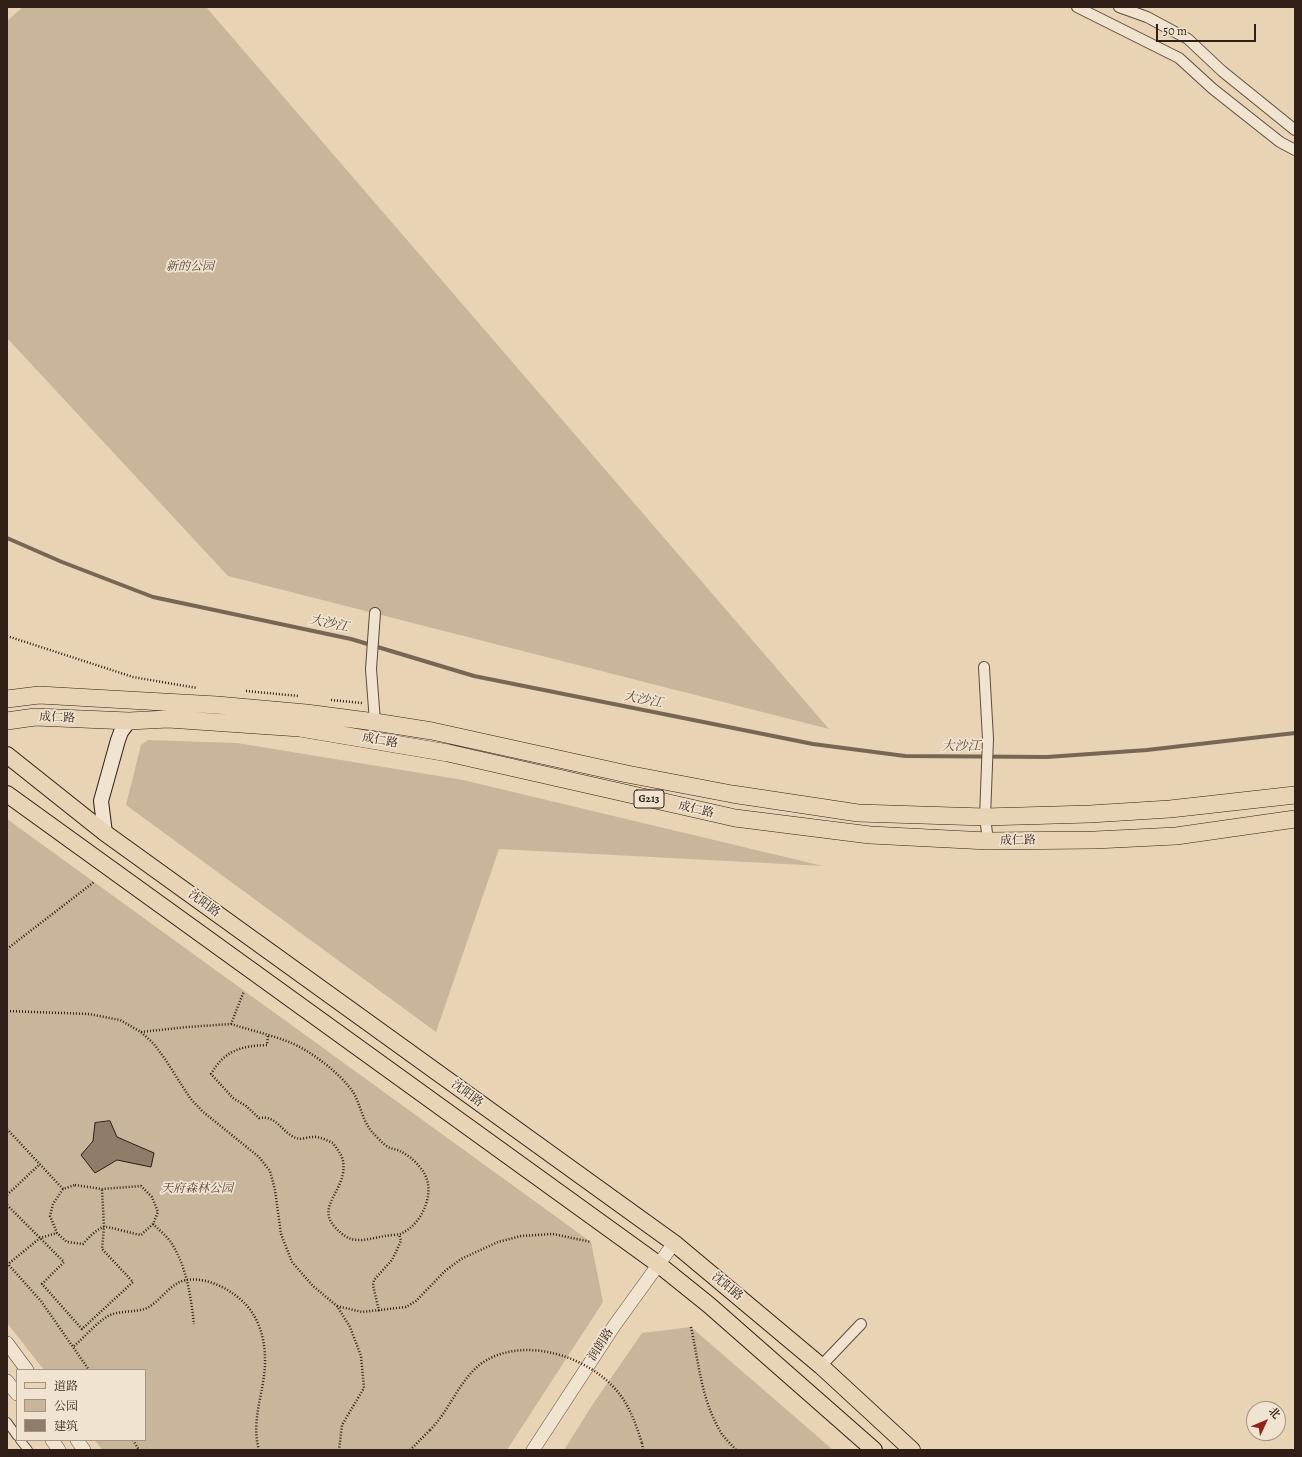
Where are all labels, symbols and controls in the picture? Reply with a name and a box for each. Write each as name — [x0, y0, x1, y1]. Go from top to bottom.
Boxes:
scale bar — [1158, 16, 1258, 42]
text: 50 m — [1163, 23, 1187, 39]
park label: 新的公园 — [166, 260, 214, 274]
water label: 大沙江 — [308, 612, 350, 636]
water label: 大沙江 — [622, 689, 664, 711]
street label: 成仁路 — [39, 710, 75, 726]
street label: 成仁路 — [361, 731, 399, 751]
water label: 大沙江 — [942, 739, 980, 755]
road number: G213 — [634, 790, 664, 808]
street label: 成仁路 — [677, 799, 715, 821]
street label: 成仁路 — [1000, 833, 1036, 849]
street label: 沈阳路 — [185, 888, 223, 920]
street label: 沈阳路 — [448, 1078, 486, 1110]
park label: 天府森林公园 — [161, 1182, 233, 1196]
street label: 沈阳路 — [709, 1270, 745, 1304]
street label: 润朗路 — [585, 1326, 617, 1364]
legend — [16, 1369, 146, 1441]
text: 道路 — [54, 1378, 78, 1394]
text: 公园 — [54, 1398, 78, 1414]
north arrow — [1246, 1401, 1286, 1441]
text: 北 — [1265, 1404, 1283, 1422]
text: 建筑 — [54, 1418, 78, 1434]

